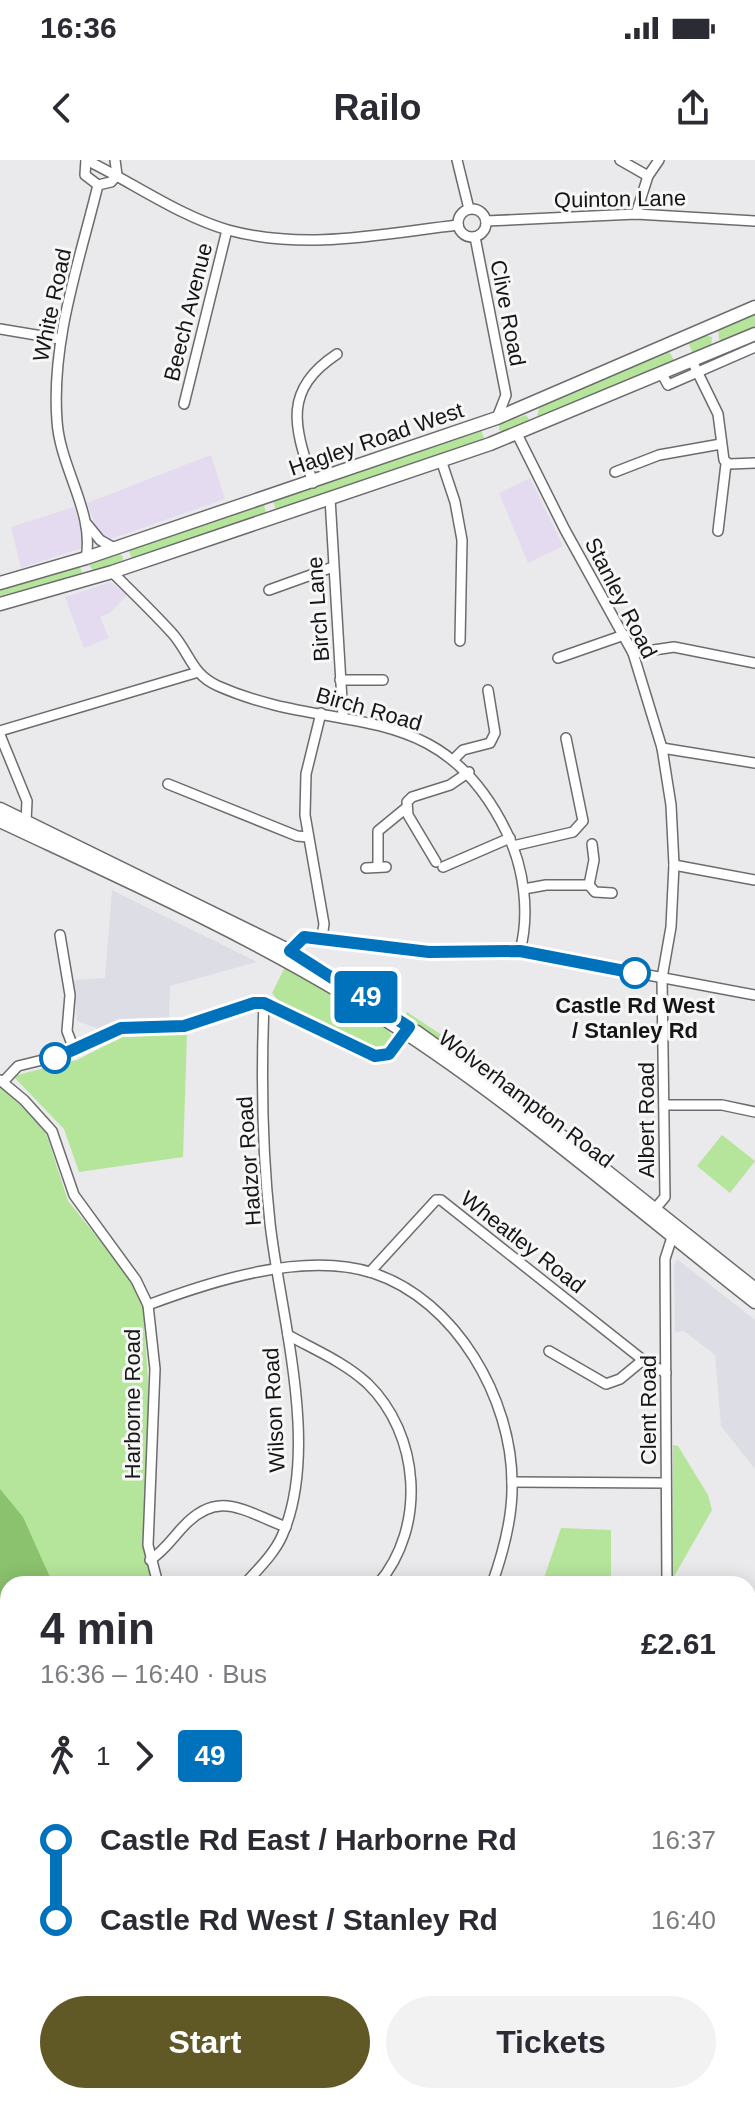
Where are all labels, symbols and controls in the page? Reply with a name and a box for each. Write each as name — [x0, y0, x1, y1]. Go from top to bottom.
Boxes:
text: 16:36 — [40, 11, 117, 44]
icon: back — [40, 86, 84, 130]
icon: share — [671, 86, 715, 130]
text: Railo — [333, 87, 422, 128]
street label: Quinton Lane — [554, 185, 686, 213]
street label: Beech Avenue — [159, 240, 217, 384]
street label: White Road — [28, 246, 76, 364]
street label: Clive Road — [485, 258, 531, 368]
street label: Hagley Road West — [285, 397, 467, 481]
street label: Stanley Road — [580, 533, 662, 663]
street label: Birch Lane — [302, 556, 334, 662]
street label: Birch Road — [313, 682, 425, 736]
marker: Castle Rd West / Stanley Rd — [620, 958, 650, 988]
line badge: 49 — [330, 971, 402, 1023]
text: 49 — [350, 981, 382, 1012]
place label: Castle Rd West / Stanley Rd — [555, 993, 716, 1043]
street label: Wolverhampton Road — [434, 1025, 618, 1173]
unlabelled marker — [40, 1043, 70, 1073]
street label: Albert Road — [634, 1062, 659, 1178]
street label: Hadzor Road — [232, 1095, 266, 1227]
street label: Wheatley Road — [456, 1186, 590, 1298]
street label: Harborne Road — [120, 1329, 145, 1479]
street label: Wilson Road — [258, 1347, 290, 1473]
street label: Clent Road — [636, 1355, 661, 1465]
text: 4 min — [40, 1604, 155, 1653]
text: £2.61 — [641, 1627, 716, 1660]
text: 16:36 – 16:40 · Bus — [40, 1659, 267, 1689]
icon: walk — [40, 1734, 84, 1778]
icon: forward — [122, 1734, 166, 1778]
text: 49 — [194, 1740, 226, 1771]
text: 1 — [96, 1741, 110, 1771]
text: Castle Rd East / Harborne Rd — [100, 1823, 517, 1856]
text: 16:37 — [651, 1825, 716, 1855]
text: Castle Rd West / Stanley Rd — [100, 1903, 498, 1936]
text: 16:40 — [651, 1905, 716, 1935]
button: Start — [40, 1996, 370, 2088]
button: Tickets — [386, 1996, 716, 2088]

